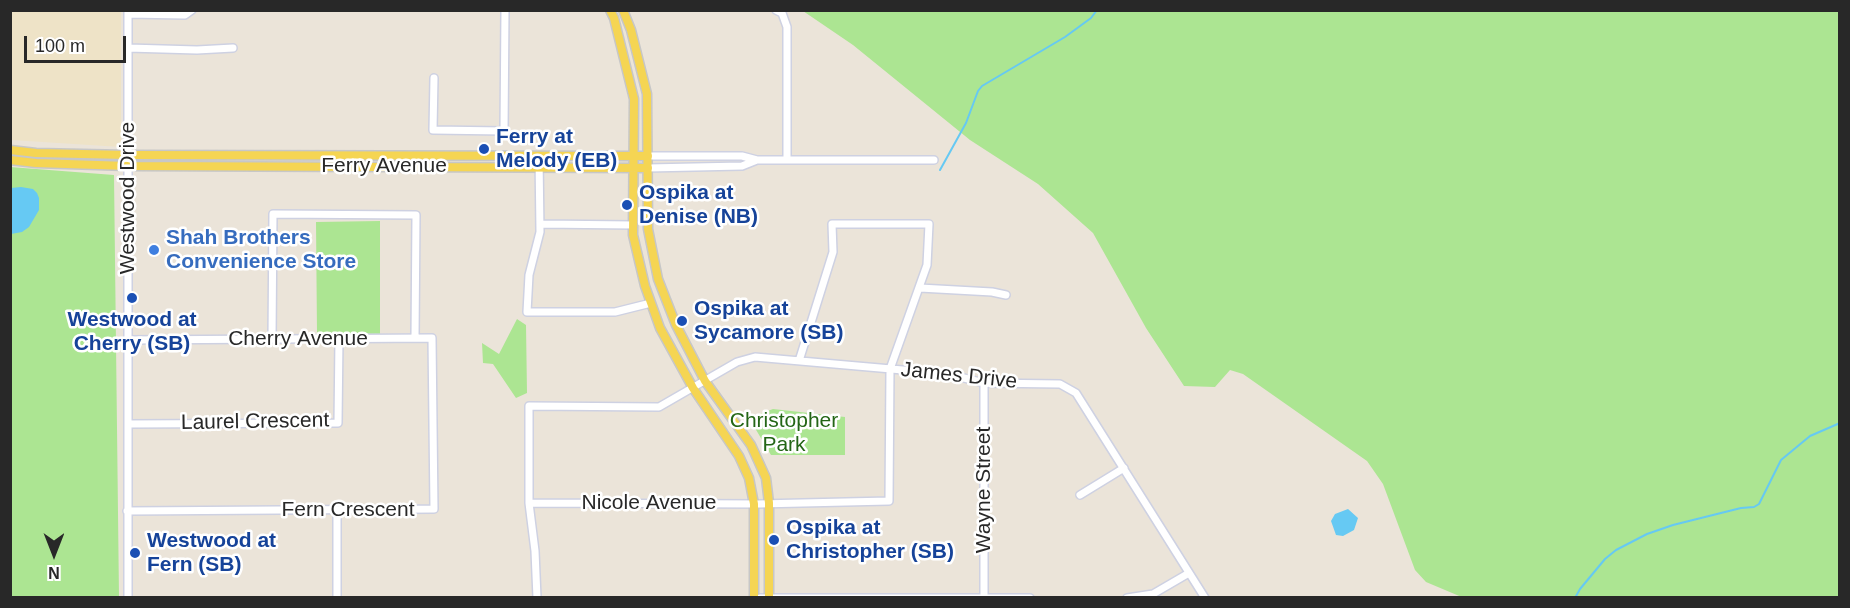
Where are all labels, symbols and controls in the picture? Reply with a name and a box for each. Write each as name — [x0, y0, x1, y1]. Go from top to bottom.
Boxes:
scale bar — [27, 24, 129, 62]
text: 100 m — [35, 36, 85, 56]
street label: Westwood Drive — [115, 122, 141, 274]
place label: Ferry at Melody (EB) — [496, 124, 617, 174]
marker: Ferry at Melody (EB) — [477, 142, 491, 156]
street label: Ferry Avenue — [321, 153, 447, 179]
place label: Ospika at Denise (NB) — [639, 180, 758, 230]
marker: Ospika at Denise (NB) — [620, 198, 634, 212]
place label: Shah Brothers Convenience Store — [166, 225, 356, 275]
marker: Shah Brothers Convenience Store — [147, 243, 161, 257]
marker: Westwood at Cherry (SB) — [125, 291, 139, 305]
place label: Ospika at Sycamore (SB) — [694, 296, 843, 346]
place label: Westwood at Cherry (SB) — [67, 307, 197, 357]
marker: Ospika at Sycamore (SB) — [675, 314, 689, 328]
street label: Cherry Avenue — [228, 326, 368, 352]
street label: James Drive — [900, 357, 1018, 395]
street label: Laurel Crescent — [181, 408, 329, 436]
park label: Christopher Park — [730, 408, 838, 458]
street label: Wayne Street — [971, 427, 997, 553]
street label: Nicole Avenue — [581, 490, 717, 516]
street label: Fern Crescent — [281, 497, 415, 523]
place label: Ospika at Christopher (SB) — [786, 515, 954, 565]
north arrow — [24, 524, 84, 584]
place label: Westwood at Fern (SB) — [147, 528, 276, 578]
marker: Ospika at Christopher (SB) — [767, 533, 781, 547]
marker: Westwood at Fern (SB) — [128, 546, 142, 560]
text: N — [48, 564, 60, 581]

